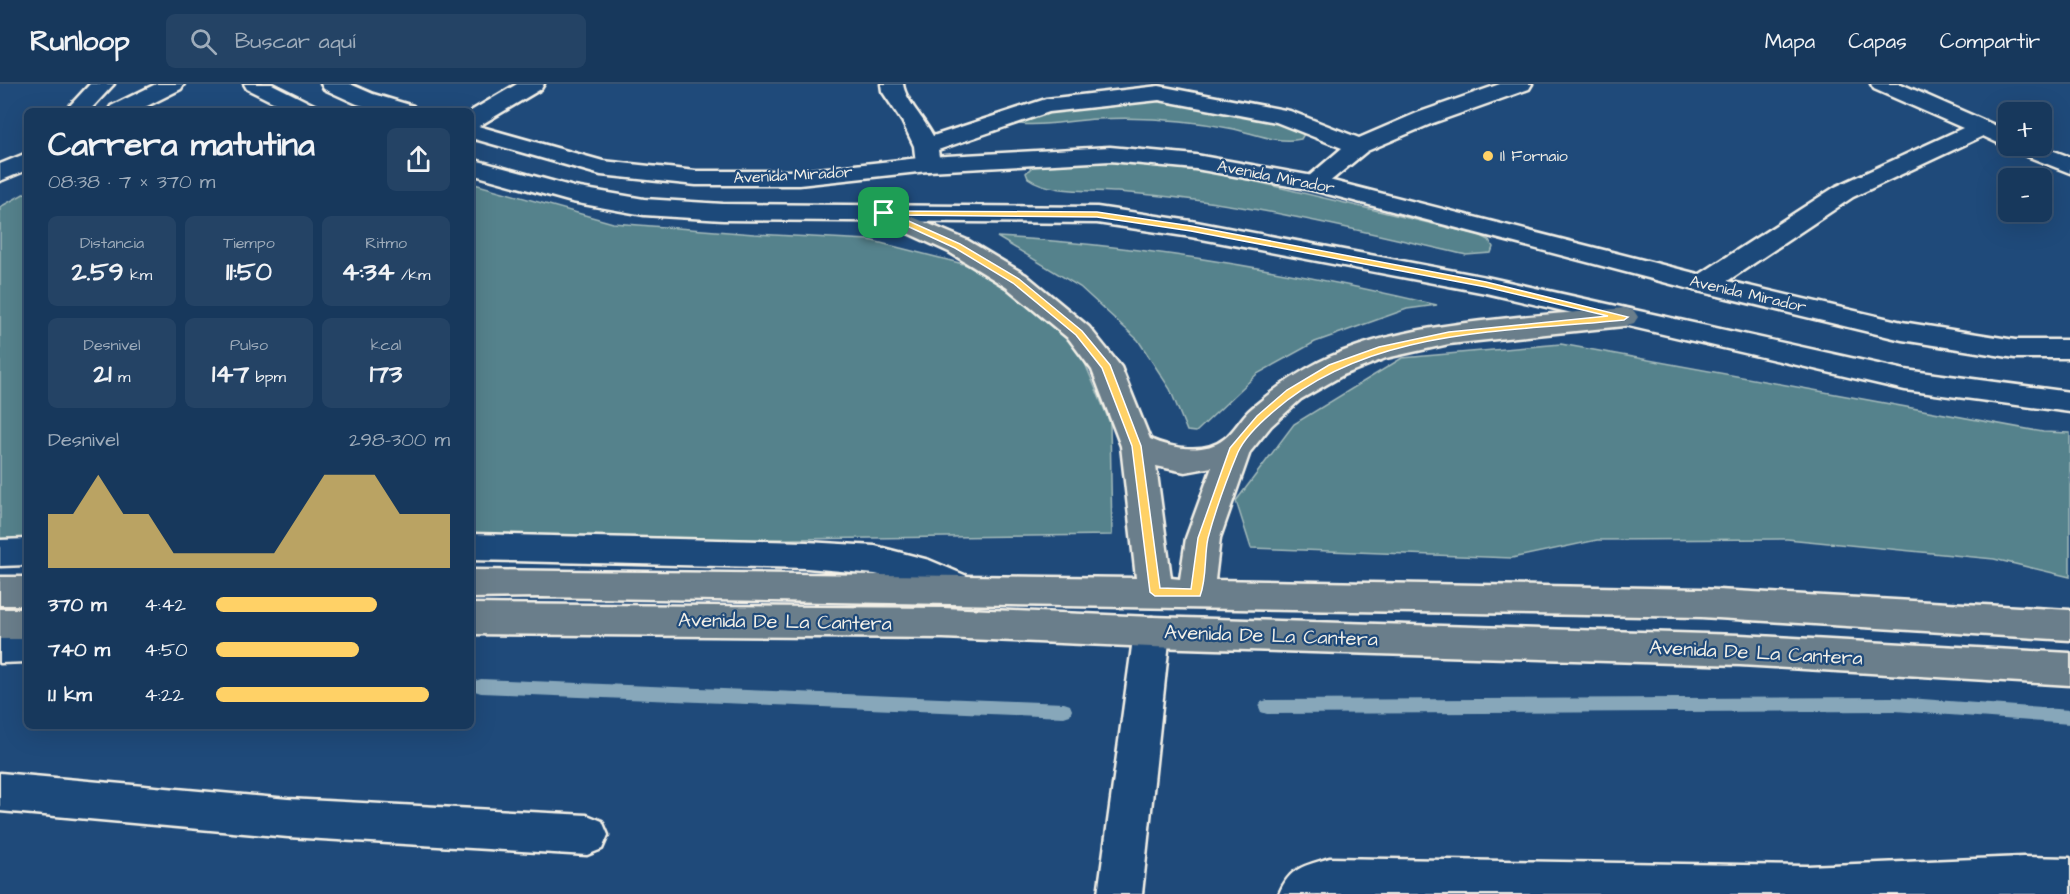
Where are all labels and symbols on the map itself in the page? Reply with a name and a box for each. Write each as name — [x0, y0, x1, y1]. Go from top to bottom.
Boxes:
place label: Il Fornaio — [1500, 145, 1568, 167]
marker: Il Fornaio — [1481, 149, 1495, 163]
street label: Avenida Mirador — [1215, 155, 1337, 199]
street label: Avenida Mirador — [733, 161, 853, 189]
pin — [858, 187, 909, 238]
street label: Avenida Mirador — [1688, 270, 1809, 318]
street label: Avenida De La Cantera — [678, 606, 892, 638]
street label: Avenida De La Cantera — [1164, 618, 1378, 654]
street label: Avenida De La Cantera — [1649, 633, 1863, 673]

